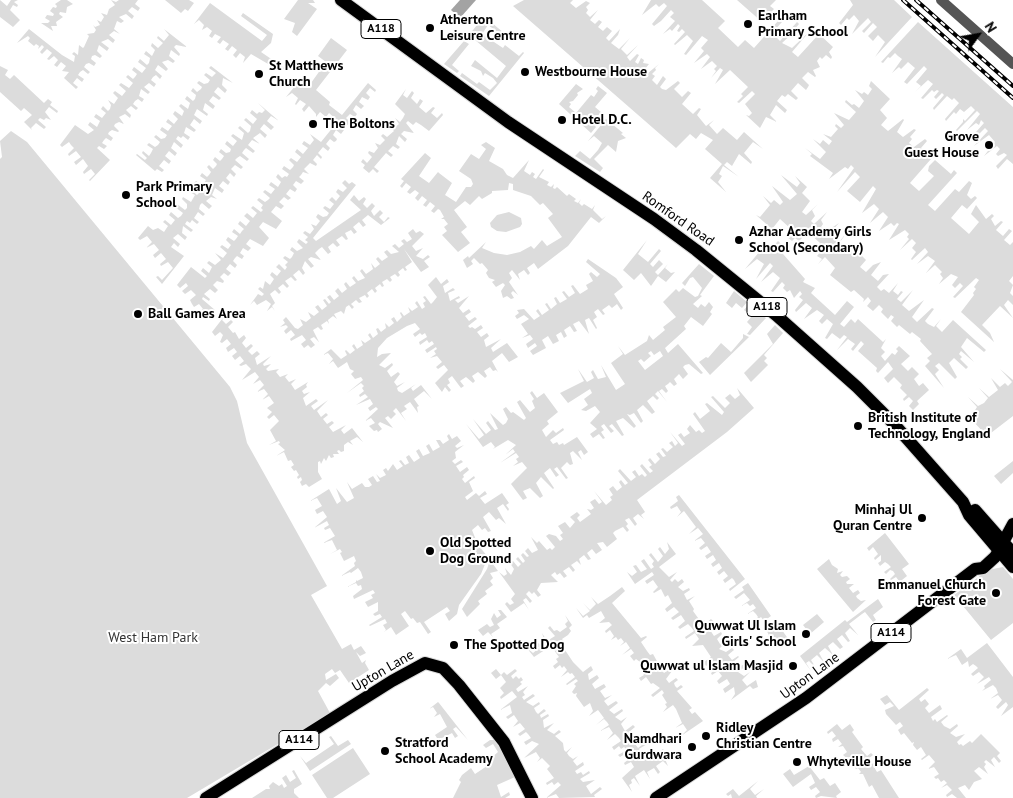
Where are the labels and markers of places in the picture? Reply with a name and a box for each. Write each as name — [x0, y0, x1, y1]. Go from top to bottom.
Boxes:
place label: Earlham Primary School — [758, 8, 848, 40]
place label: Atherton Leisure Centre — [440, 12, 526, 44]
marker: Earlham Primary School — [742, 18, 754, 30]
marker: Atherton Leisure Centre — [424, 22, 436, 34]
place label: St Matthews Church — [269, 58, 343, 90]
place label: Westbourne House — [535, 64, 647, 80]
marker: Westbourne House — [519, 66, 531, 78]
marker: St Matthews Church — [253, 68, 265, 80]
place label: Hotel D.C. — [572, 112, 632, 128]
marker: Hotel D.C. — [556, 114, 568, 126]
place label: The Boltons — [323, 116, 395, 132]
marker: The Boltons — [307, 118, 319, 130]
place label: Grove Guest House — [904, 129, 979, 162]
marker: Grove Guest House — [983, 139, 995, 151]
place label: Park Primary School — [136, 179, 212, 212]
marker: Park Primary School — [120, 189, 132, 201]
place label: Azhar Academy Girls School (Secondary) — [749, 224, 871, 256]
marker: Azhar Academy Girls School (Secondary) — [733, 234, 745, 246]
place label: Ball Games Area — [148, 306, 246, 322]
marker: Ball Games Area — [132, 308, 144, 320]
place label: British Institute of Technology, England — [868, 410, 991, 442]
marker: British Institute of Technology, England — [852, 420, 864, 432]
place label: Minhaj Ul Quran Centre — [833, 502, 912, 534]
marker: Minhaj Ul Quran Centre — [916, 512, 928, 524]
place label: Old Spotted Dog Ground — [440, 535, 511, 568]
marker: Old Spotted Dog Ground — [424, 545, 436, 557]
place label: Emmanuel Church Forest Gate — [878, 577, 986, 610]
marker: Emmanuel Church Forest Gate — [990, 587, 1002, 599]
place label: Quwwat Ul Islam Girls' School — [695, 618, 796, 650]
marker: Quwwat Ul Islam Girls' School — [800, 628, 812, 640]
place label: The Spotted Dog — [464, 637, 565, 653]
marker: The Spotted Dog — [448, 639, 460, 651]
place label: Quwwat ul Islam Masjid — [640, 658, 783, 674]
marker: Quwwat ul Islam Masjid — [787, 660, 799, 672]
place label: Ridley Christian Centre — [716, 720, 812, 752]
marker: Ridley Christian Centre — [700, 730, 712, 742]
place label: Namdhari Gurdwara — [624, 731, 682, 764]
place label: Stratford School Academy — [395, 735, 493, 768]
marker: Namdhari Gurdwara — [686, 741, 698, 753]
marker: Stratford School Academy — [379, 745, 391, 757]
place label: Whyteville House — [807, 754, 911, 770]
marker: Whyteville House — [791, 756, 803, 768]

